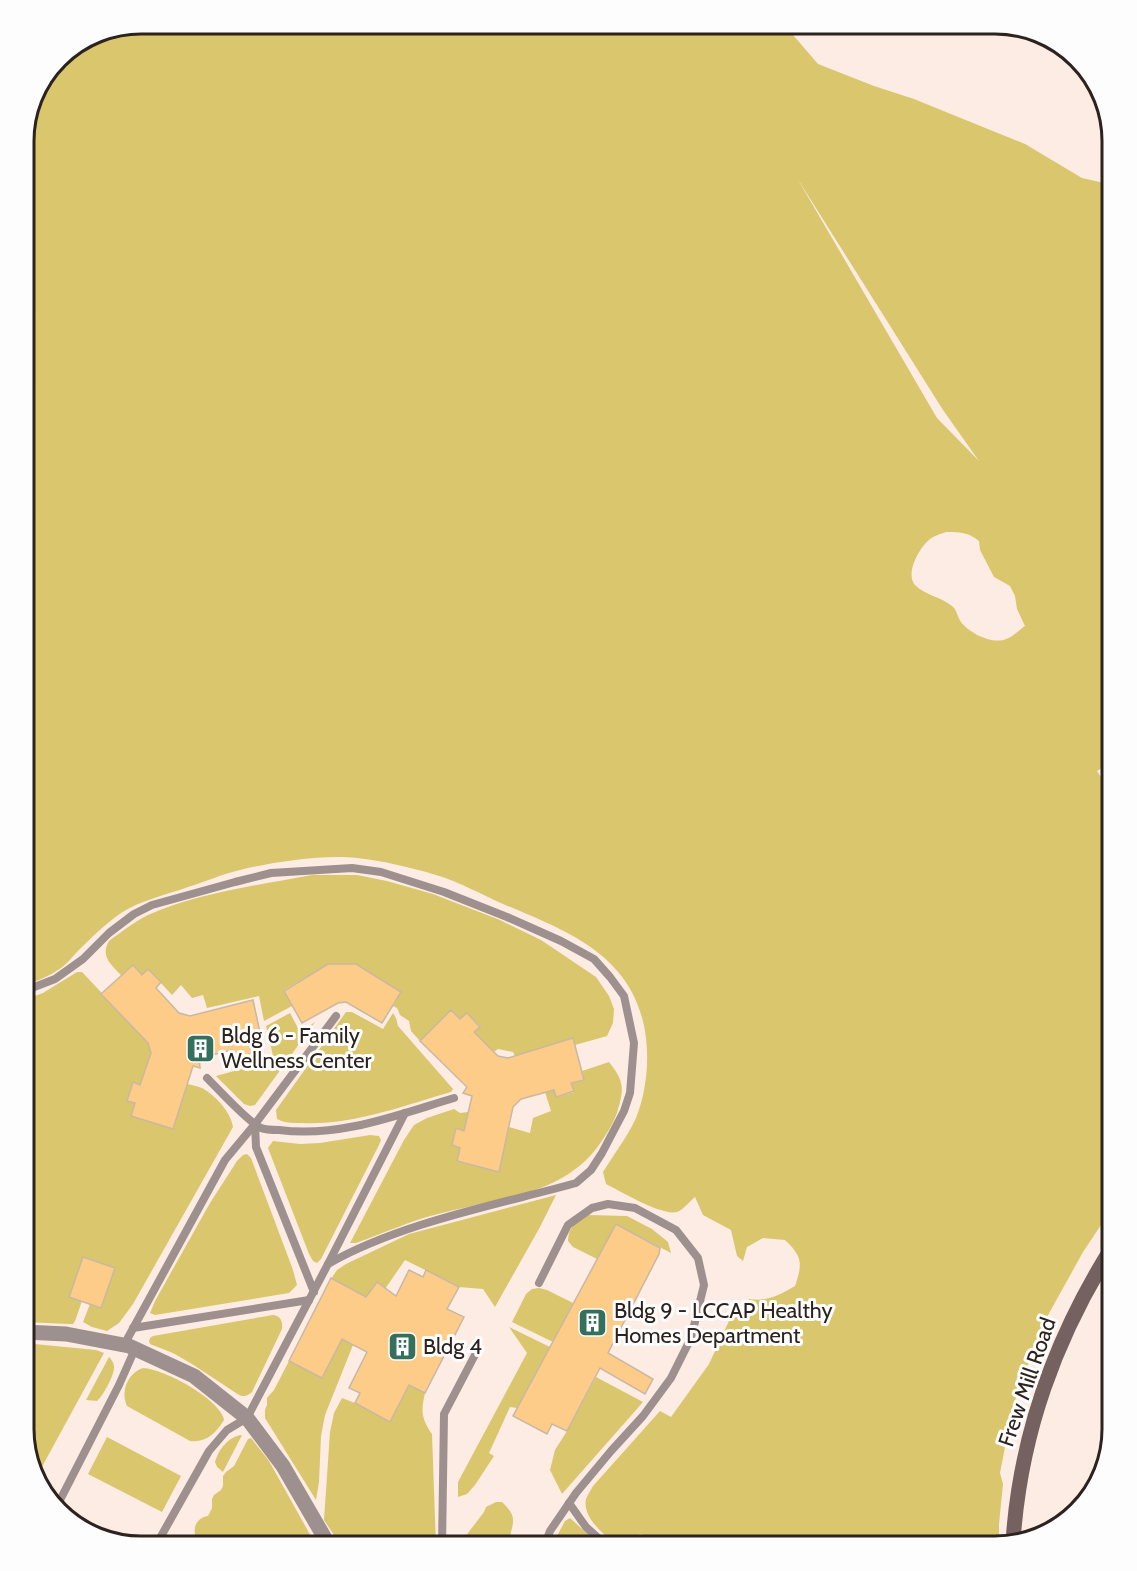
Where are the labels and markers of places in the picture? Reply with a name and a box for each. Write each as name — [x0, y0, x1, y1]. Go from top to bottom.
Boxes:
place label: Bldg 6 - Family Wellness Center — [221, 1022, 372, 1074]
building icon: Bldg 6 - Family Wellness Center — [184, 1032, 216, 1064]
place label: Bldg 9 - LCCAP Healthy Homes Department — [614, 1297, 833, 1349]
building icon: Bldg 9 - LCCAP Healthy Homes Department — [577, 1307, 609, 1339]
building icon: Bldg 4 — [386, 1330, 418, 1362]
place label: Bldg 4 — [423, 1333, 482, 1360]

